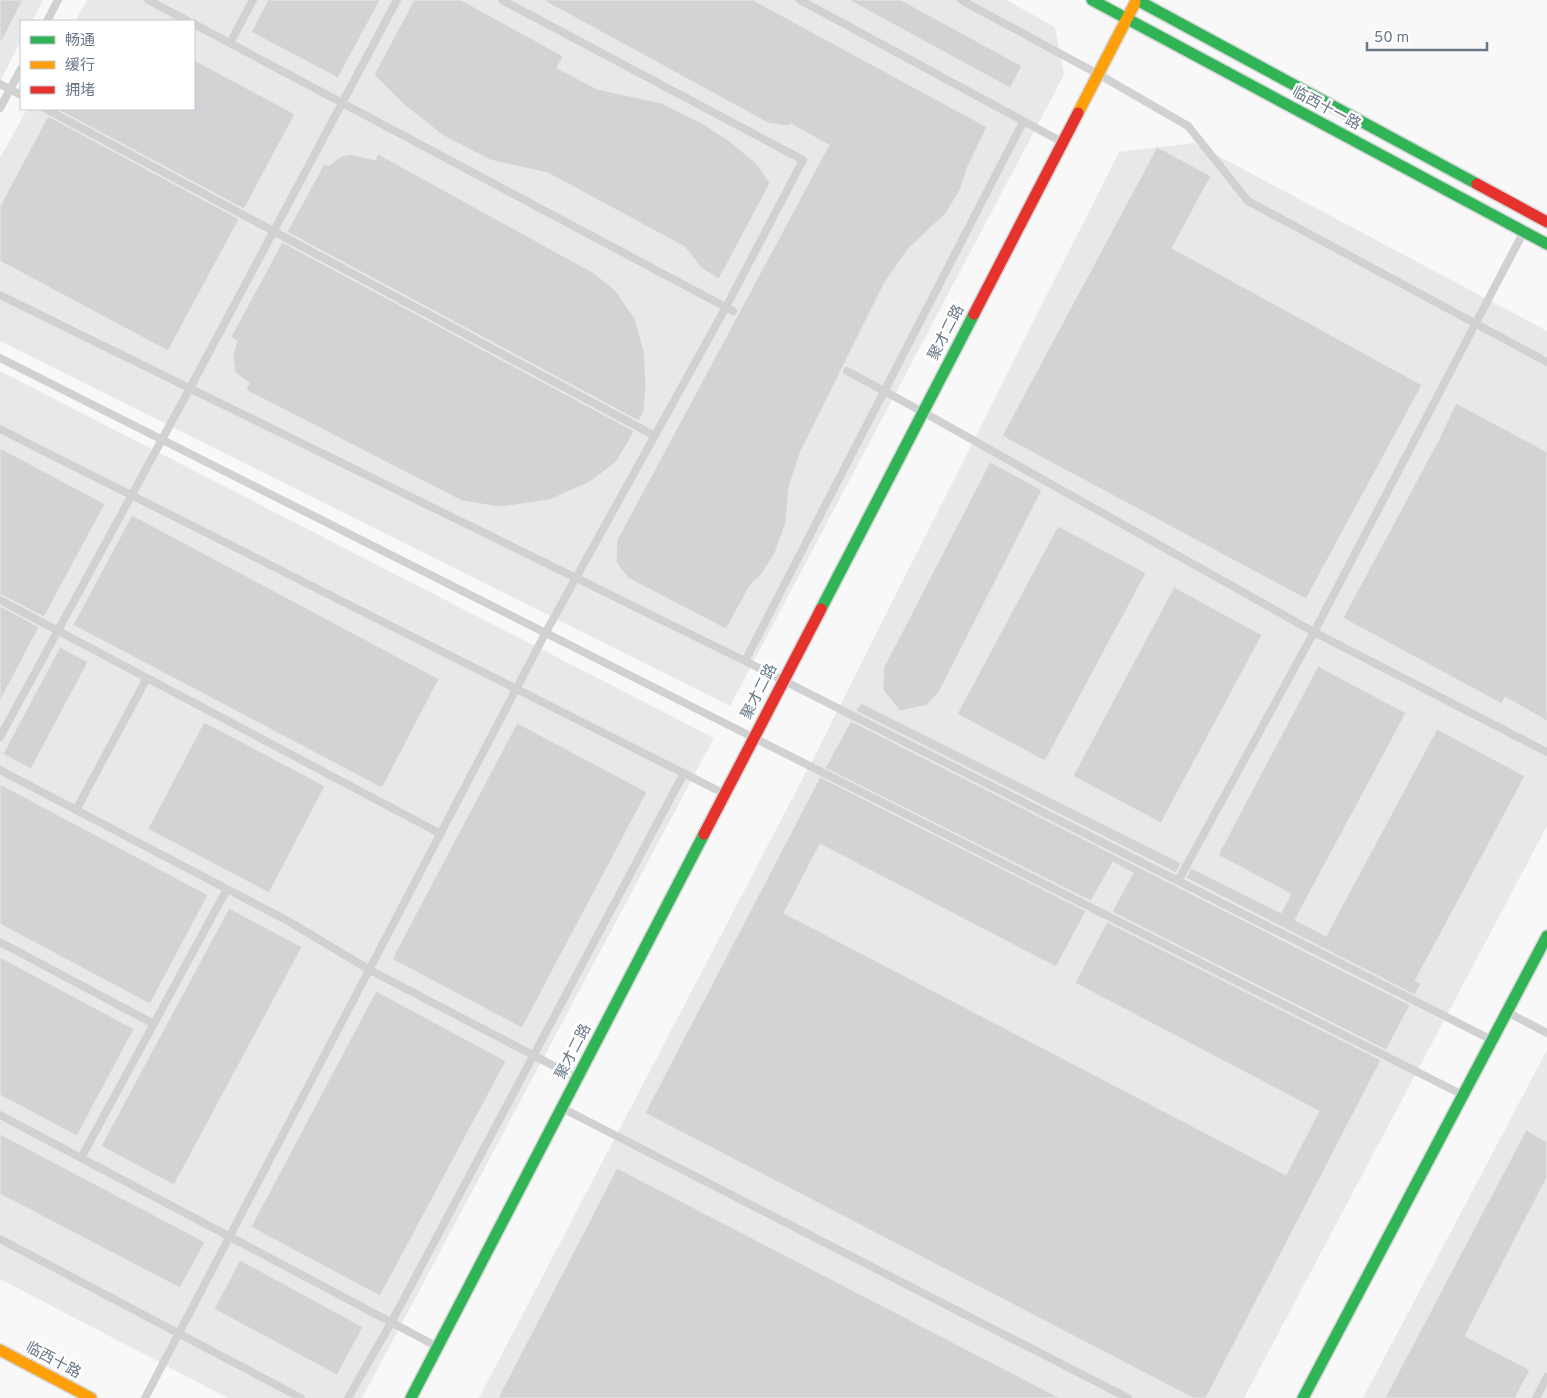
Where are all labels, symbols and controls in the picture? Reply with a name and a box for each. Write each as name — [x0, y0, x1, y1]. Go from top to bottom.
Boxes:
legend — [20, 20, 195, 110]
scale bar — [1367, 20, 1487, 52]
text: 50 m — [1374, 29, 1409, 48]
text: 畅通 — [65, 32, 95, 51]
text: 缓行 — [65, 57, 95, 76]
text: 拥堵 — [65, 82, 95, 101]
street label: 临西十一路 — [1288, 82, 1364, 135]
street label: 聚才二路 — [925, 302, 969, 364]
street label: 聚才二路 — [738, 661, 782, 723]
street label: 聚才二路 — [552, 1021, 596, 1083]
street label: 临西十路 — [22, 1338, 84, 1383]

